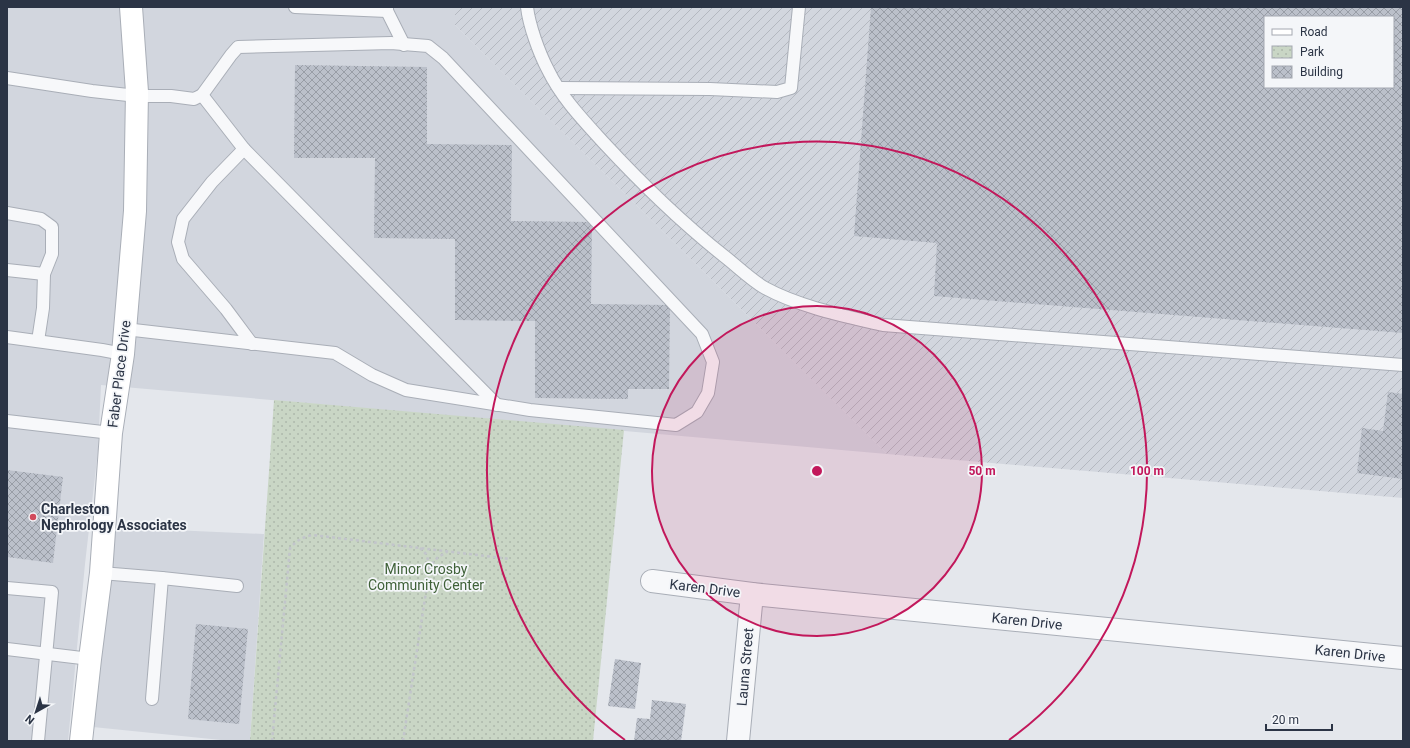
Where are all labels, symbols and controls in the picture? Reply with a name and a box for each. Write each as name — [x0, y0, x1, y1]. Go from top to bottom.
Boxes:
legend — [1264, 16, 1394, 88]
text: Road — [1300, 25, 1328, 39]
text: Park — [1300, 45, 1325, 59]
text: Building — [1300, 65, 1343, 79]
street label: Faber Place Drive — [104, 319, 134, 429]
centre of rings — [810, 464, 824, 478]
text: 50 m — [968, 464, 996, 478]
text: 100 m — [1130, 464, 1164, 478]
place label: Charleston Nephrology Associates — [41, 501, 187, 533]
marker: Charleston Nephrology Associates — [28, 512, 38, 522]
park label: Minor Crosby Community Center — [368, 561, 484, 593]
street label: Karen Drive — [669, 576, 741, 600]
street label: Karen Drive — [991, 609, 1063, 633]
street label: Launa Street — [734, 627, 756, 707]
street label: Karen Drive — [1314, 641, 1386, 665]
north arrow — [16, 692, 56, 732]
scale bar — [1266, 706, 1332, 732]
text: N — [23, 712, 37, 727]
text: 20 m — [1272, 713, 1299, 727]

